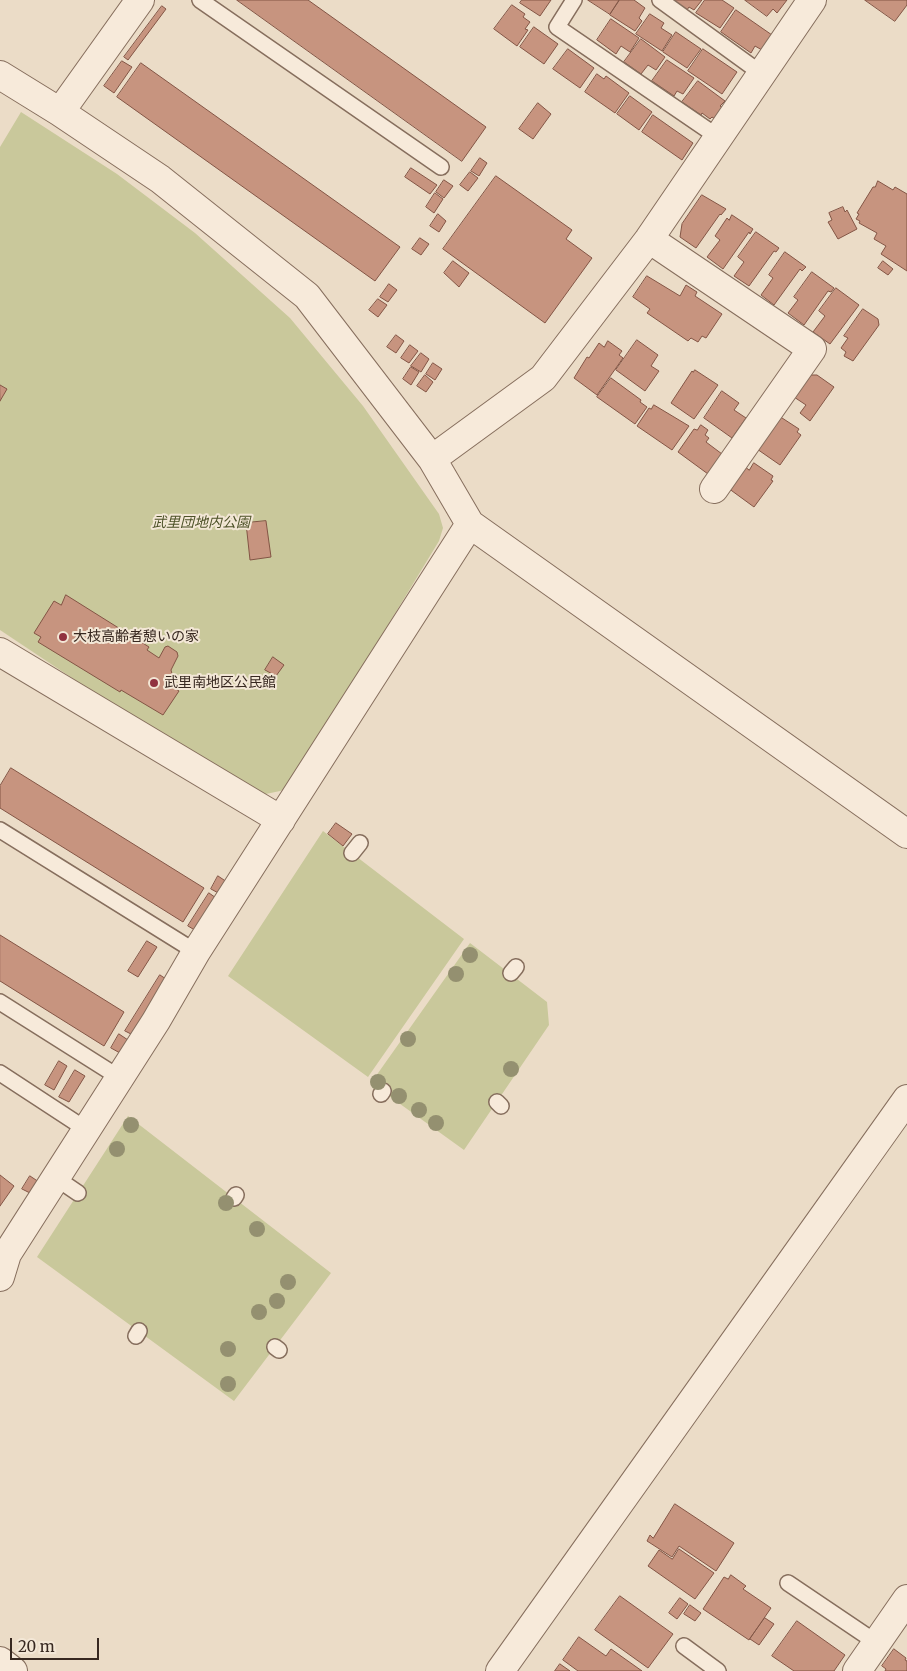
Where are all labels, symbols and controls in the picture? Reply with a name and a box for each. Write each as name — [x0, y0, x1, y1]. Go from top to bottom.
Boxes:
park label: 武里団地内公園 — [152, 515, 250, 531]
place label: 大枝高齢者憩いの家 — [73, 629, 199, 645]
marker: 大枝高齢者憩いの家 — [57, 631, 69, 643]
place label: 武里南地区公民館 — [164, 675, 276, 691]
marker: 武里南地区公民館 — [148, 677, 160, 689]
scale bar — [12, 1628, 101, 1660]
text: 20 m — [18, 1637, 55, 1656]

